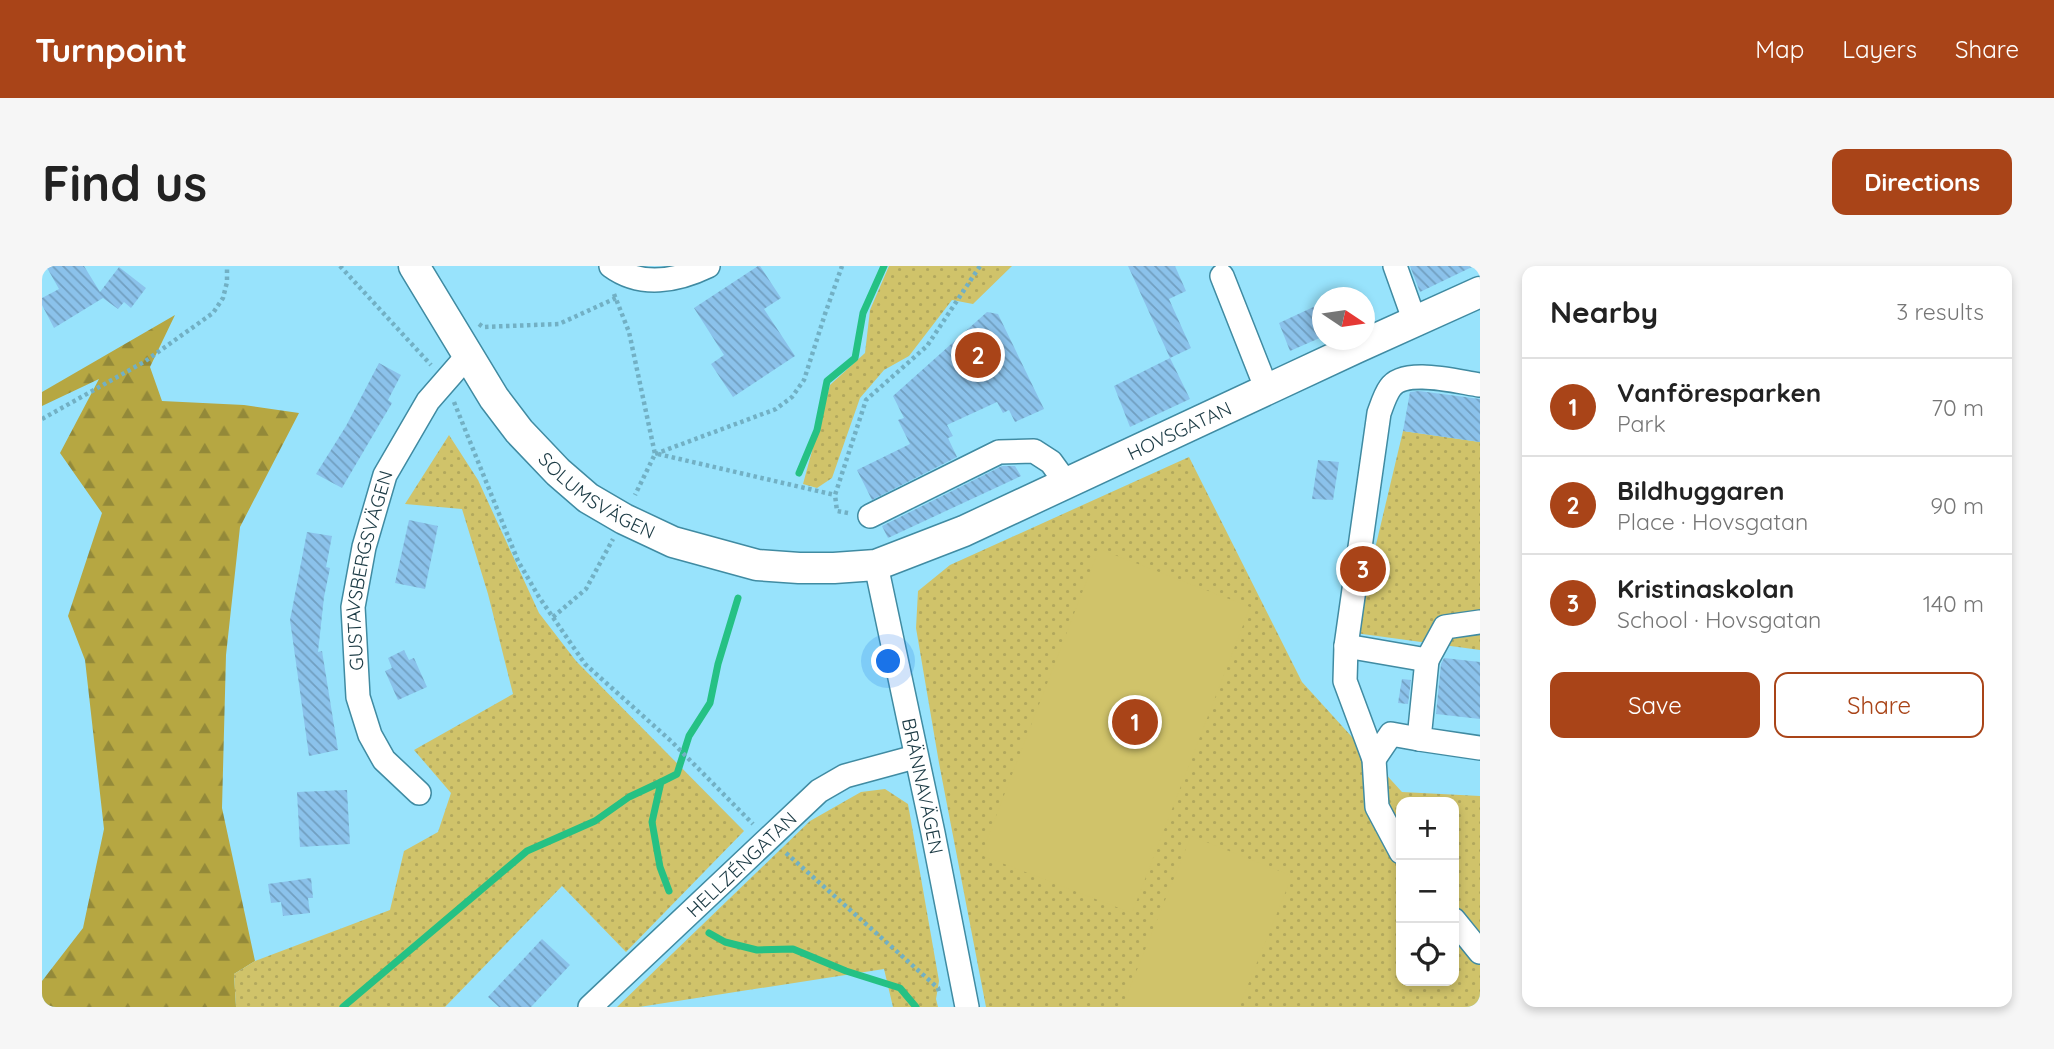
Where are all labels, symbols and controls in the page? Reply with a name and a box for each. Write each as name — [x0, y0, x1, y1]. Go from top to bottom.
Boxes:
text: Turnpoint — [35, 29, 187, 70]
text: Map — [1755, 34, 1804, 64]
text: Layers — [1842, 34, 1917, 64]
text: Share — [1955, 34, 2019, 64]
button: Directions — [1832, 149, 2012, 215]
text: Find us — [42, 152, 207, 213]
north arrow — [1312, 287, 1375, 350]
text: Nearby — [1550, 293, 1658, 331]
text: 3 results — [1896, 297, 1984, 326]
pin: 2 — [955, 329, 1001, 381]
text: Vanföresparken — [1617, 376, 1821, 409]
text: 1 — [1569, 393, 1577, 422]
text: 70 m — [1931, 393, 1984, 422]
street label: HOVSGATAN — [1123, 396, 1235, 465]
text: Park — [1617, 409, 1666, 438]
street label: SOLUMSVÄGEN — [533, 447, 659, 544]
street label: GUSTAVSBERGSVÄGEN — [340, 468, 398, 671]
text: Bildhuggaren — [1617, 474, 1784, 507]
text: 2 — [1566, 491, 1580, 520]
text: 90 m — [1930, 491, 1984, 520]
text: Place · Hovsgatan — [1617, 507, 1808, 536]
pin: 3 — [1340, 543, 1386, 595]
text: Kristinaskolan — [1617, 572, 1794, 605]
text: 3 — [1567, 589, 1579, 618]
text: 140 m — [1923, 589, 1984, 618]
text: School · Hovsgatan — [1617, 605, 1821, 634]
your location — [871, 644, 905, 678]
button: Save — [1550, 672, 1760, 738]
button: Share — [1774, 672, 1984, 738]
pin: 1 — [1112, 696, 1158, 748]
street label: BRÄNNAVÄGEN — [897, 716, 949, 856]
map controls — [1396, 797, 1459, 986]
button: + — [1396, 797, 1459, 860]
street label: HELLZÉNGATAN — [681, 807, 801, 922]
button: − — [1396, 860, 1459, 923]
button: locate — [1396, 923, 1459, 986]

